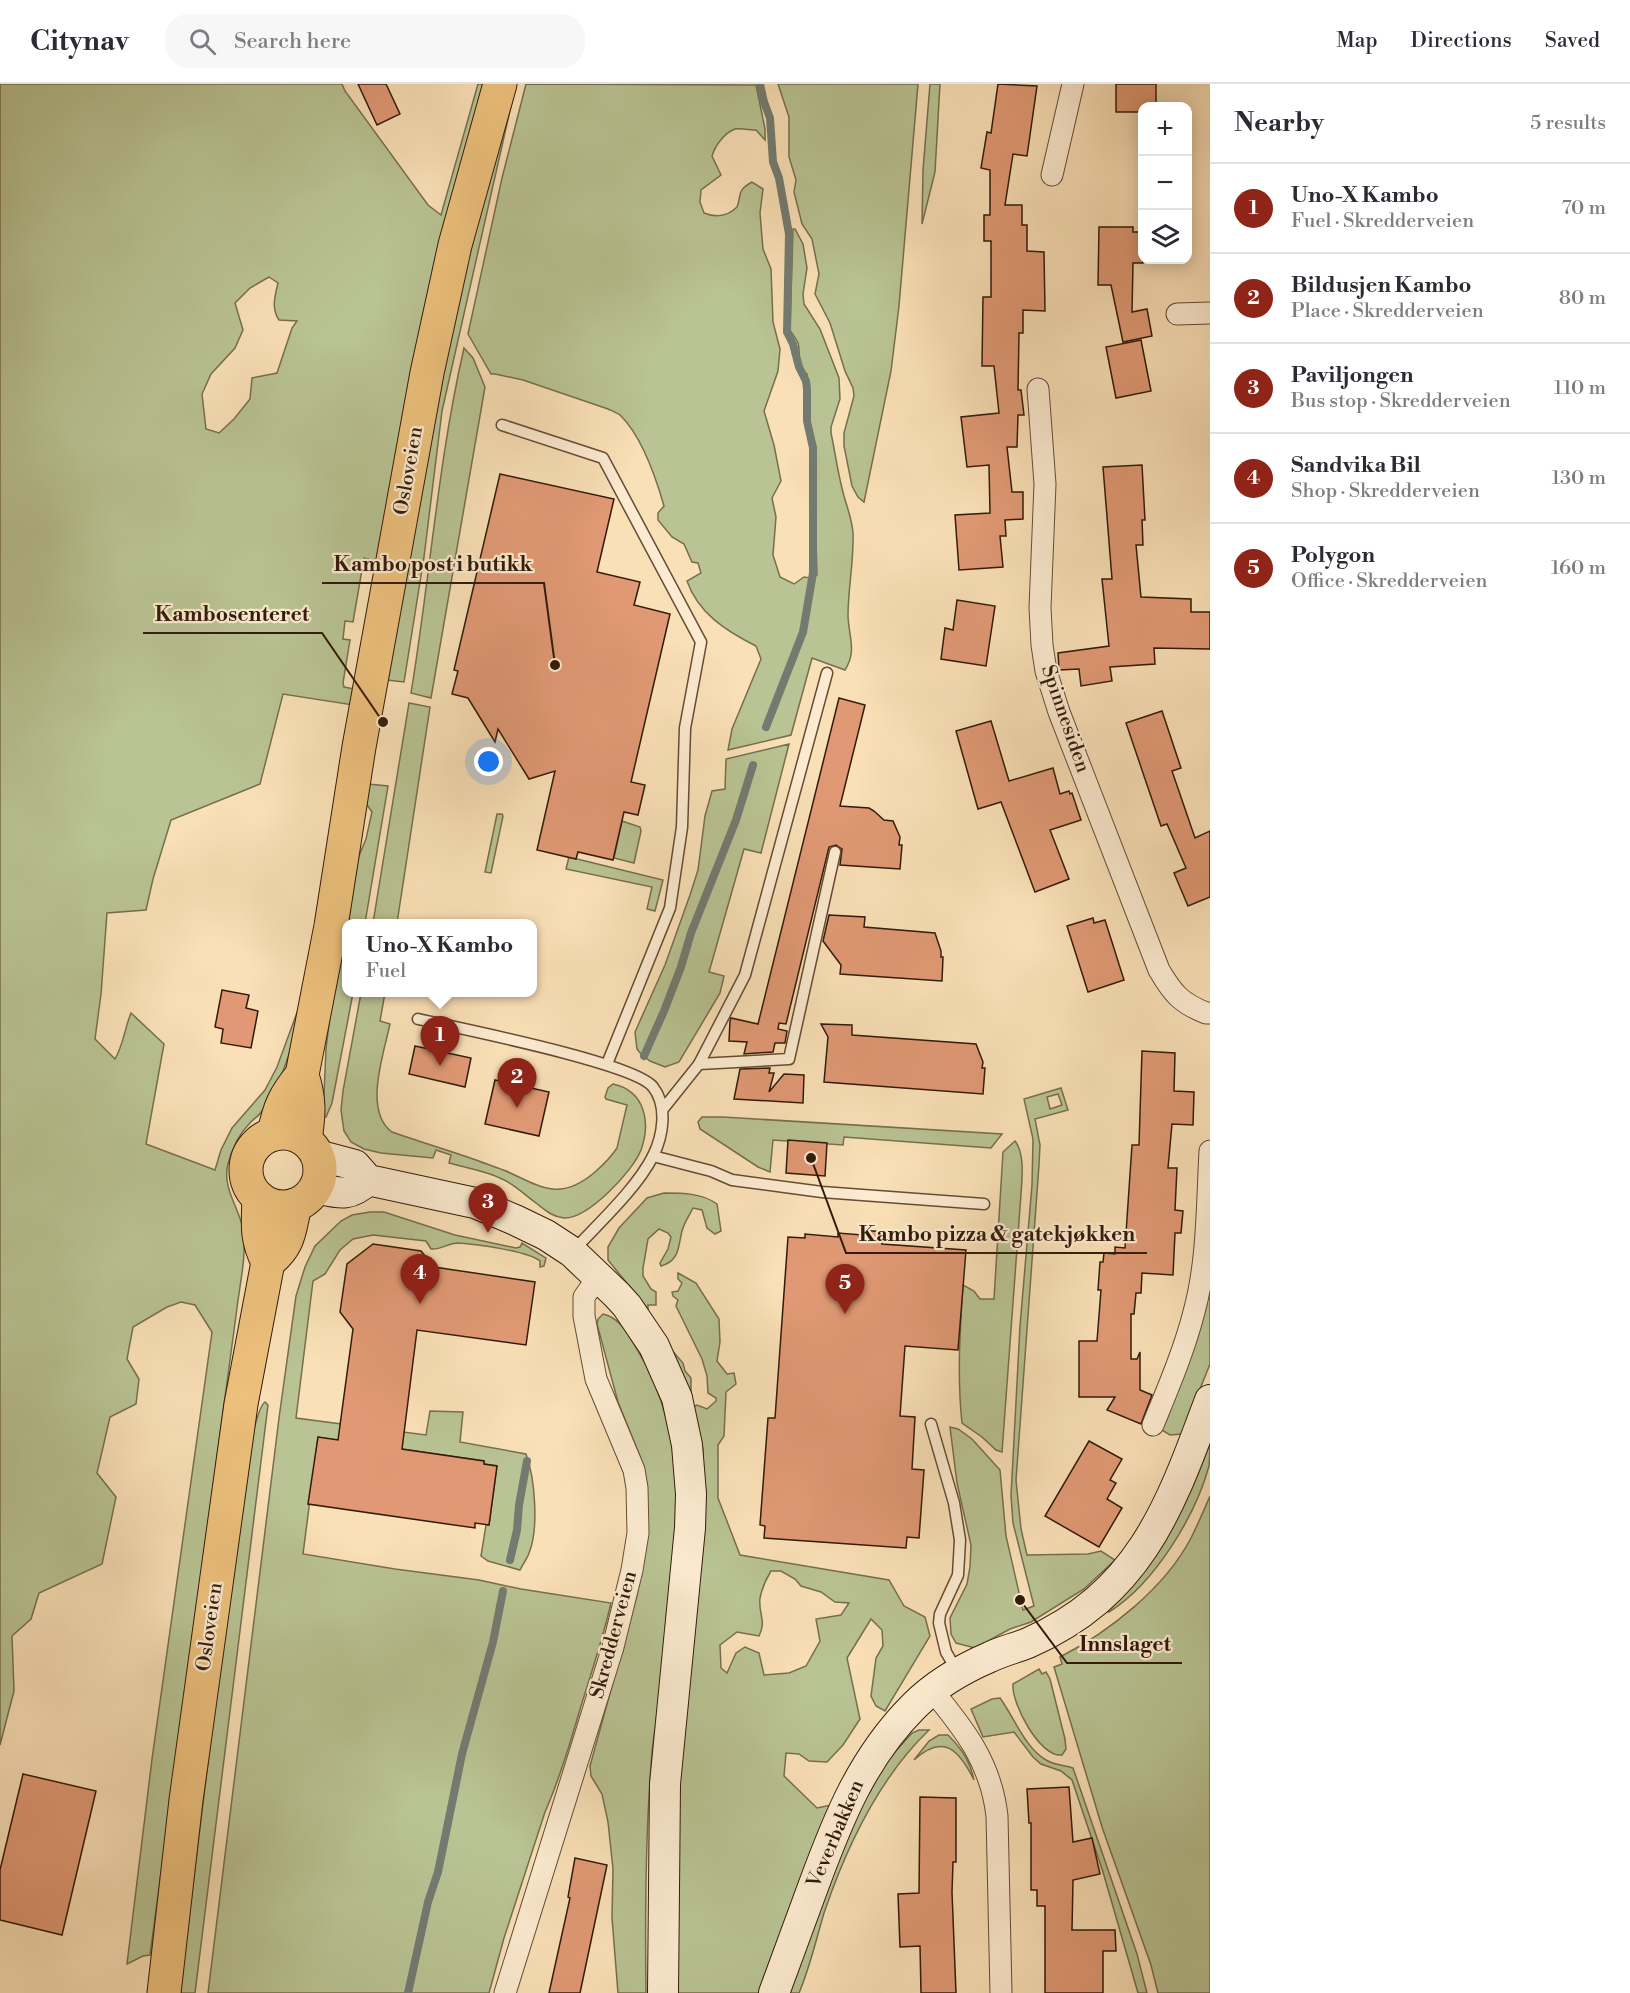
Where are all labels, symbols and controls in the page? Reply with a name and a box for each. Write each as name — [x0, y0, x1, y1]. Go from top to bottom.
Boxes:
search box — [165, 14, 585, 68]
text: Citynav — [30, 24, 129, 59]
icon: search — [186, 25, 219, 58]
text: Search here — [234, 28, 351, 55]
text: Map — [1336, 28, 1378, 54]
text: Directions — [1411, 28, 1512, 54]
text: Saved — [1545, 28, 1600, 54]
map controls — [1138, 102, 1192, 264]
button: + — [1138, 102, 1192, 156]
text: Nearby — [1234, 107, 1324, 139]
text: 5 results — [1530, 111, 1606, 136]
button: − — [1138, 156, 1192, 210]
text: Uno-X Kambo — [1291, 182, 1439, 209]
text: 1 — [1249, 196, 1258, 221]
text: 70 m — [1562, 196, 1606, 221]
text: Fuel · Skredderveien — [1291, 209, 1474, 234]
button: layers — [1138, 210, 1192, 264]
text: Bildusjen Kambo — [1291, 272, 1471, 299]
text: 2 — [1247, 286, 1260, 311]
text: 80 m — [1559, 286, 1606, 311]
text: Place · Skredderveien — [1291, 299, 1484, 324]
text: Paviljongen — [1291, 362, 1414, 389]
text: 3 — [1247, 376, 1260, 401]
text: 110 m — [1554, 376, 1606, 401]
text: Bus stop · Skredderveien — [1291, 389, 1511, 414]
street label: Osloveien — [389, 425, 429, 517]
text: Sandvika Bil — [1291, 452, 1421, 479]
text: 4 — [1247, 466, 1260, 491]
text: 130 m — [1551, 466, 1606, 491]
text: Shop · Skredderveien — [1291, 479, 1480, 504]
text: Polygon — [1291, 542, 1375, 569]
callout: Kambo post i butikk — [322, 544, 544, 583]
text: Kambo post i butikk — [334, 552, 533, 578]
text: 5 — [1247, 556, 1260, 581]
text: 160 m — [1551, 556, 1606, 581]
text: Office · Skredderveien — [1291, 569, 1487, 594]
callout: Kambosenteret — [143, 594, 322, 633]
text: Kambosenteret — [155, 602, 310, 628]
street label: Spinnesiden — [1035, 662, 1095, 776]
your location — [474, 747, 503, 776]
popup — [342, 919, 537, 997]
text: Uno-X Kambo — [366, 932, 513, 959]
text: Fuel — [366, 959, 406, 984]
pin: 1 — [420, 1016, 460, 1066]
pin: 2 — [498, 1058, 536, 1108]
pin: 3 — [468, 1184, 508, 1233]
callout: Kambo pizza & gatekjøkken — [846, 1214, 1147, 1253]
text: Kambo pizza & gatekjøkken — [859, 1222, 1135, 1248]
pin: 4 — [400, 1254, 440, 1304]
pin: 5 — [826, 1264, 864, 1314]
street label: Skredderveien — [585, 1568, 643, 1702]
street label: Osloveien — [191, 1581, 229, 1673]
callout: Innslaget — [1067, 1624, 1182, 1663]
text: Innslaget — [1079, 1632, 1171, 1658]
street label: Veverbakken — [802, 1776, 870, 1893]

